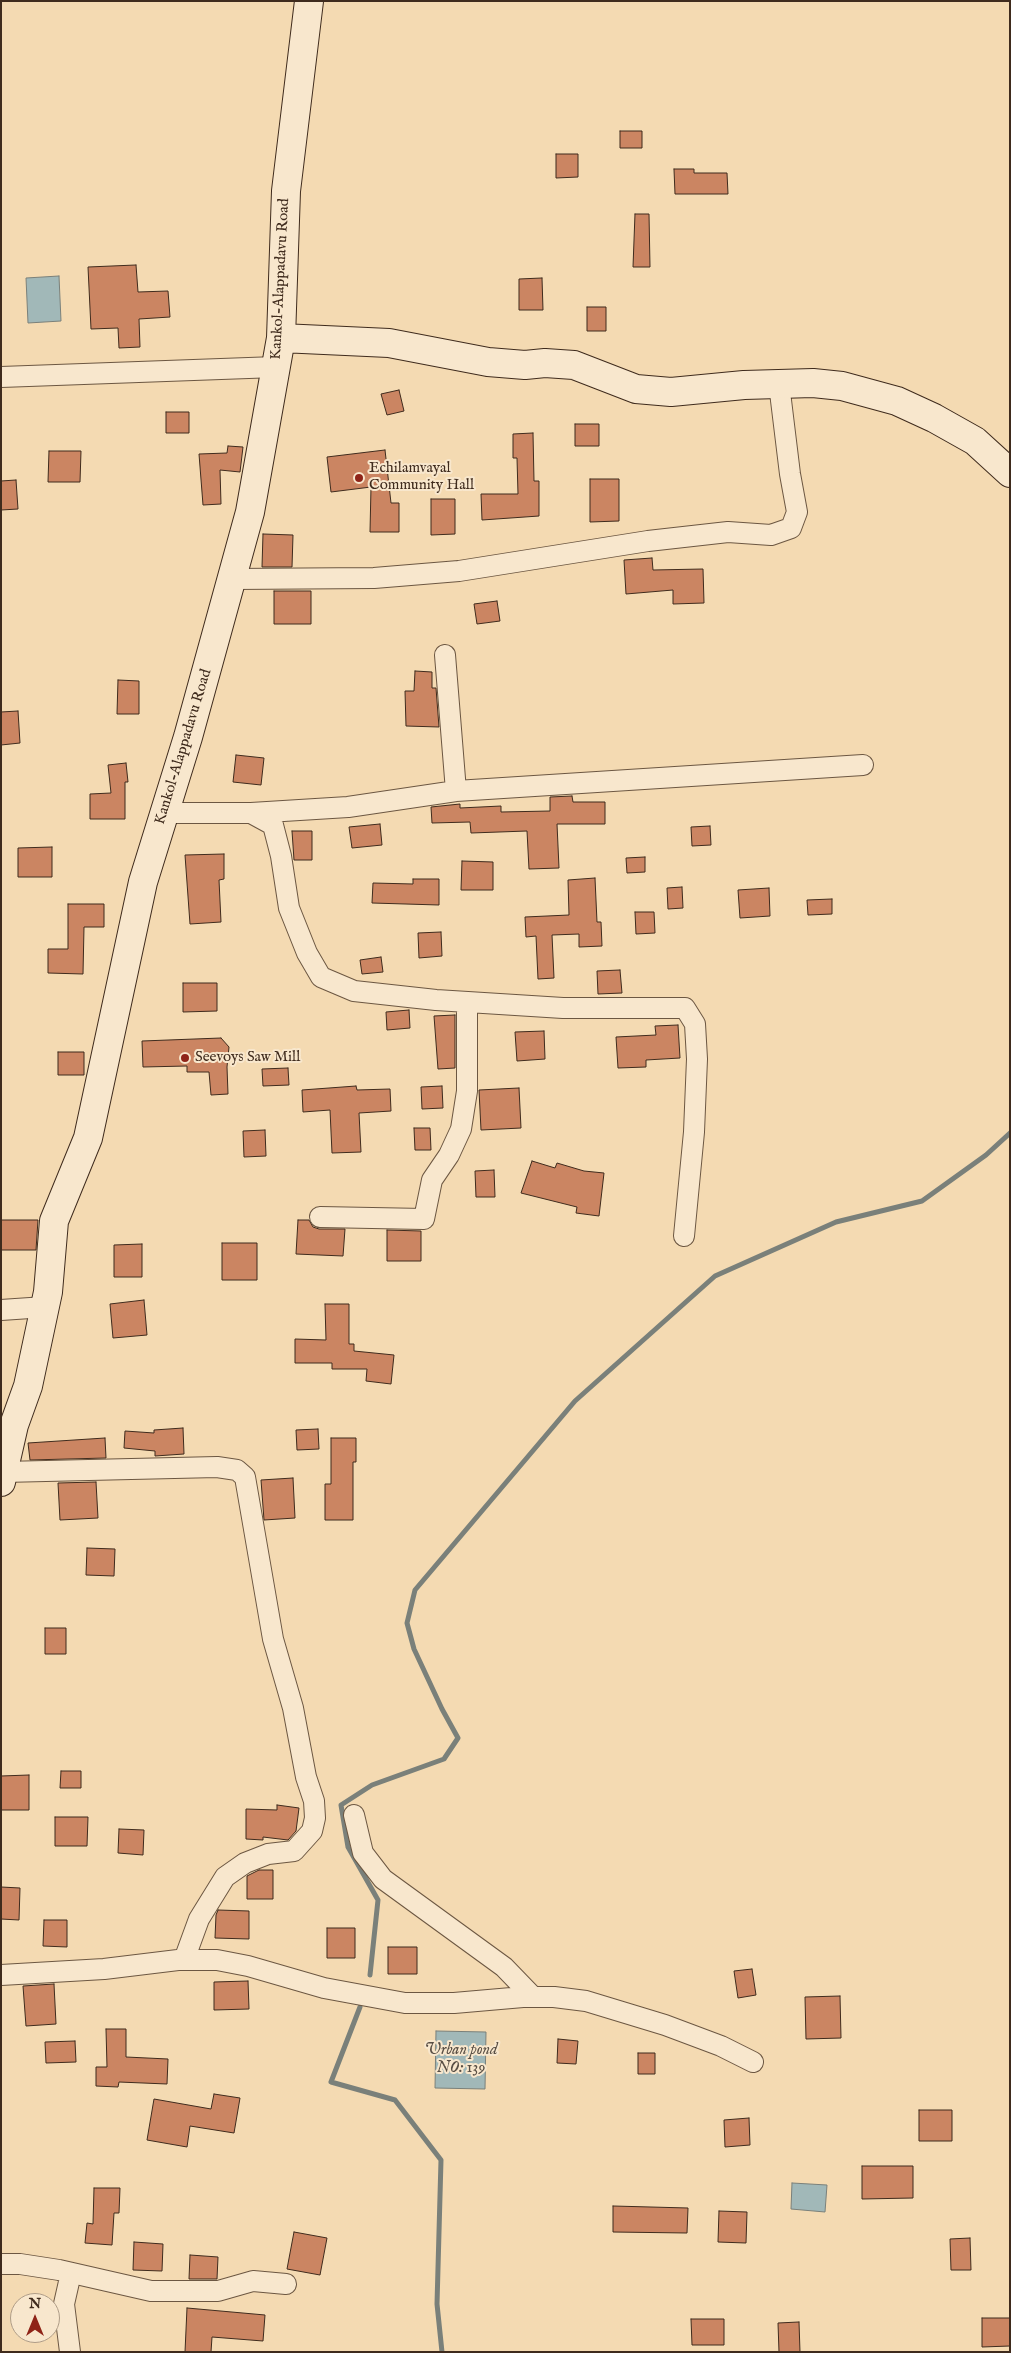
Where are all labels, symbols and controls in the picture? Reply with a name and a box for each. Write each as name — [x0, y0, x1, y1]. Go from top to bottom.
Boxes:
street label: Kankol-Alappadavu Road — [268, 198, 294, 360]
place label: Echilamvayal Community Hall — [369, 460, 474, 495]
marker: Echilamvayal Community Hall — [353, 472, 365, 484]
street label: Kankol-Alappadavu Road — [152, 667, 216, 827]
place label: Seevoys Saw Mill — [195, 1049, 300, 1067]
marker: Seevoys Saw Mill — [179, 1052, 191, 1064]
water label: Urban pond NO: 139 — [424, 2041, 498, 2079]
north arrow — [10, 2293, 60, 2343]
text: N — [29, 2295, 41, 2313]

